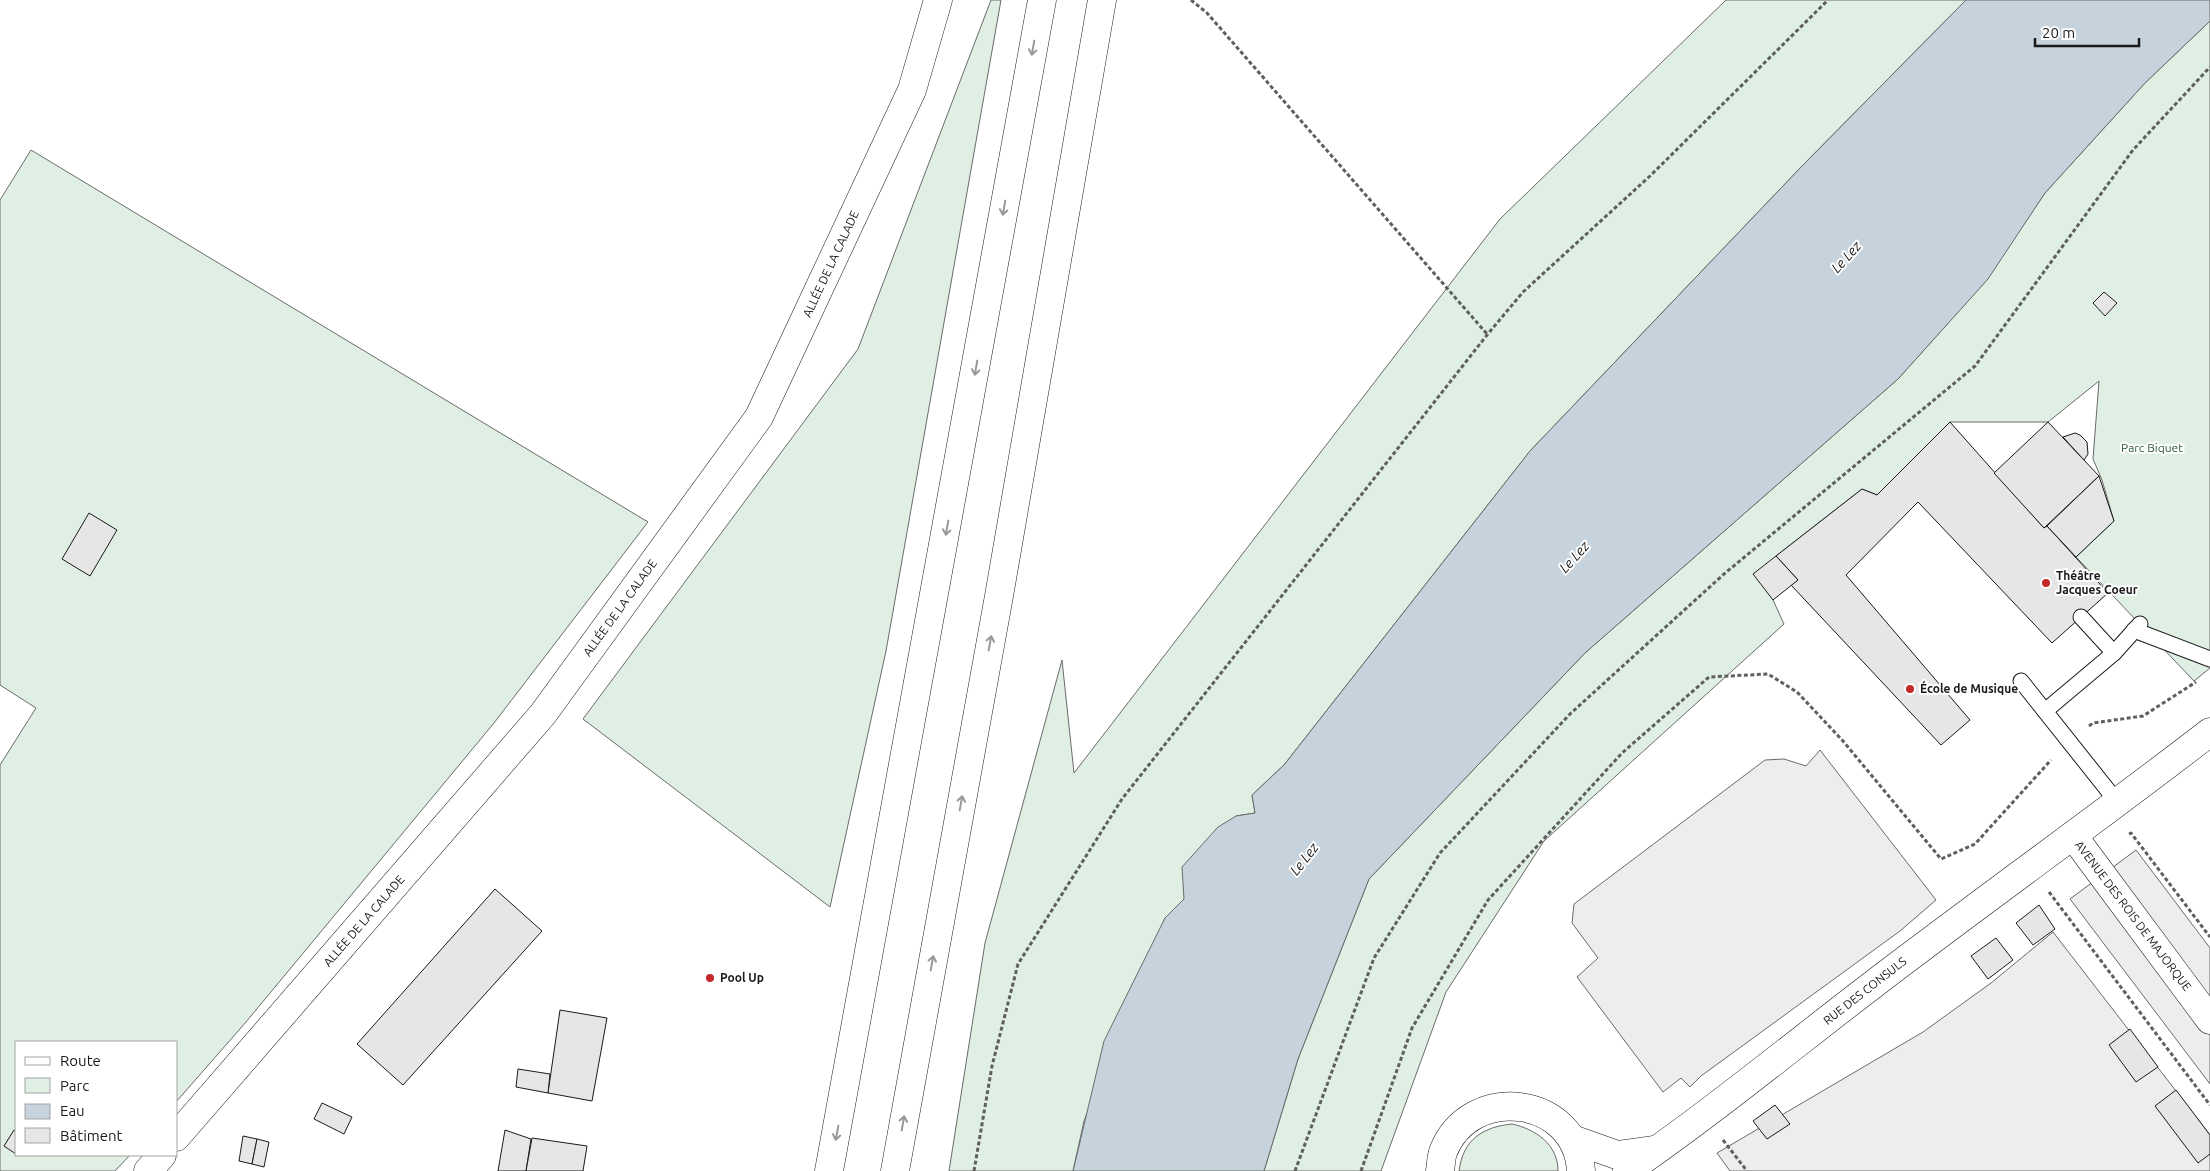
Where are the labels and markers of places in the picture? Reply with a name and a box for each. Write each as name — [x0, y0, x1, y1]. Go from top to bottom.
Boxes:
place label: Théâtre Jacques Coeur — [2056, 569, 2138, 596]
marker: Théâtre Jacques Coeur — [2040, 577, 2052, 589]
place label: École de Musique — [1920, 680, 2018, 695]
marker: École de Musique — [1904, 683, 1916, 695]
place label: Pool Up — [720, 971, 764, 984]
marker: Pool Up — [704, 972, 716, 984]

